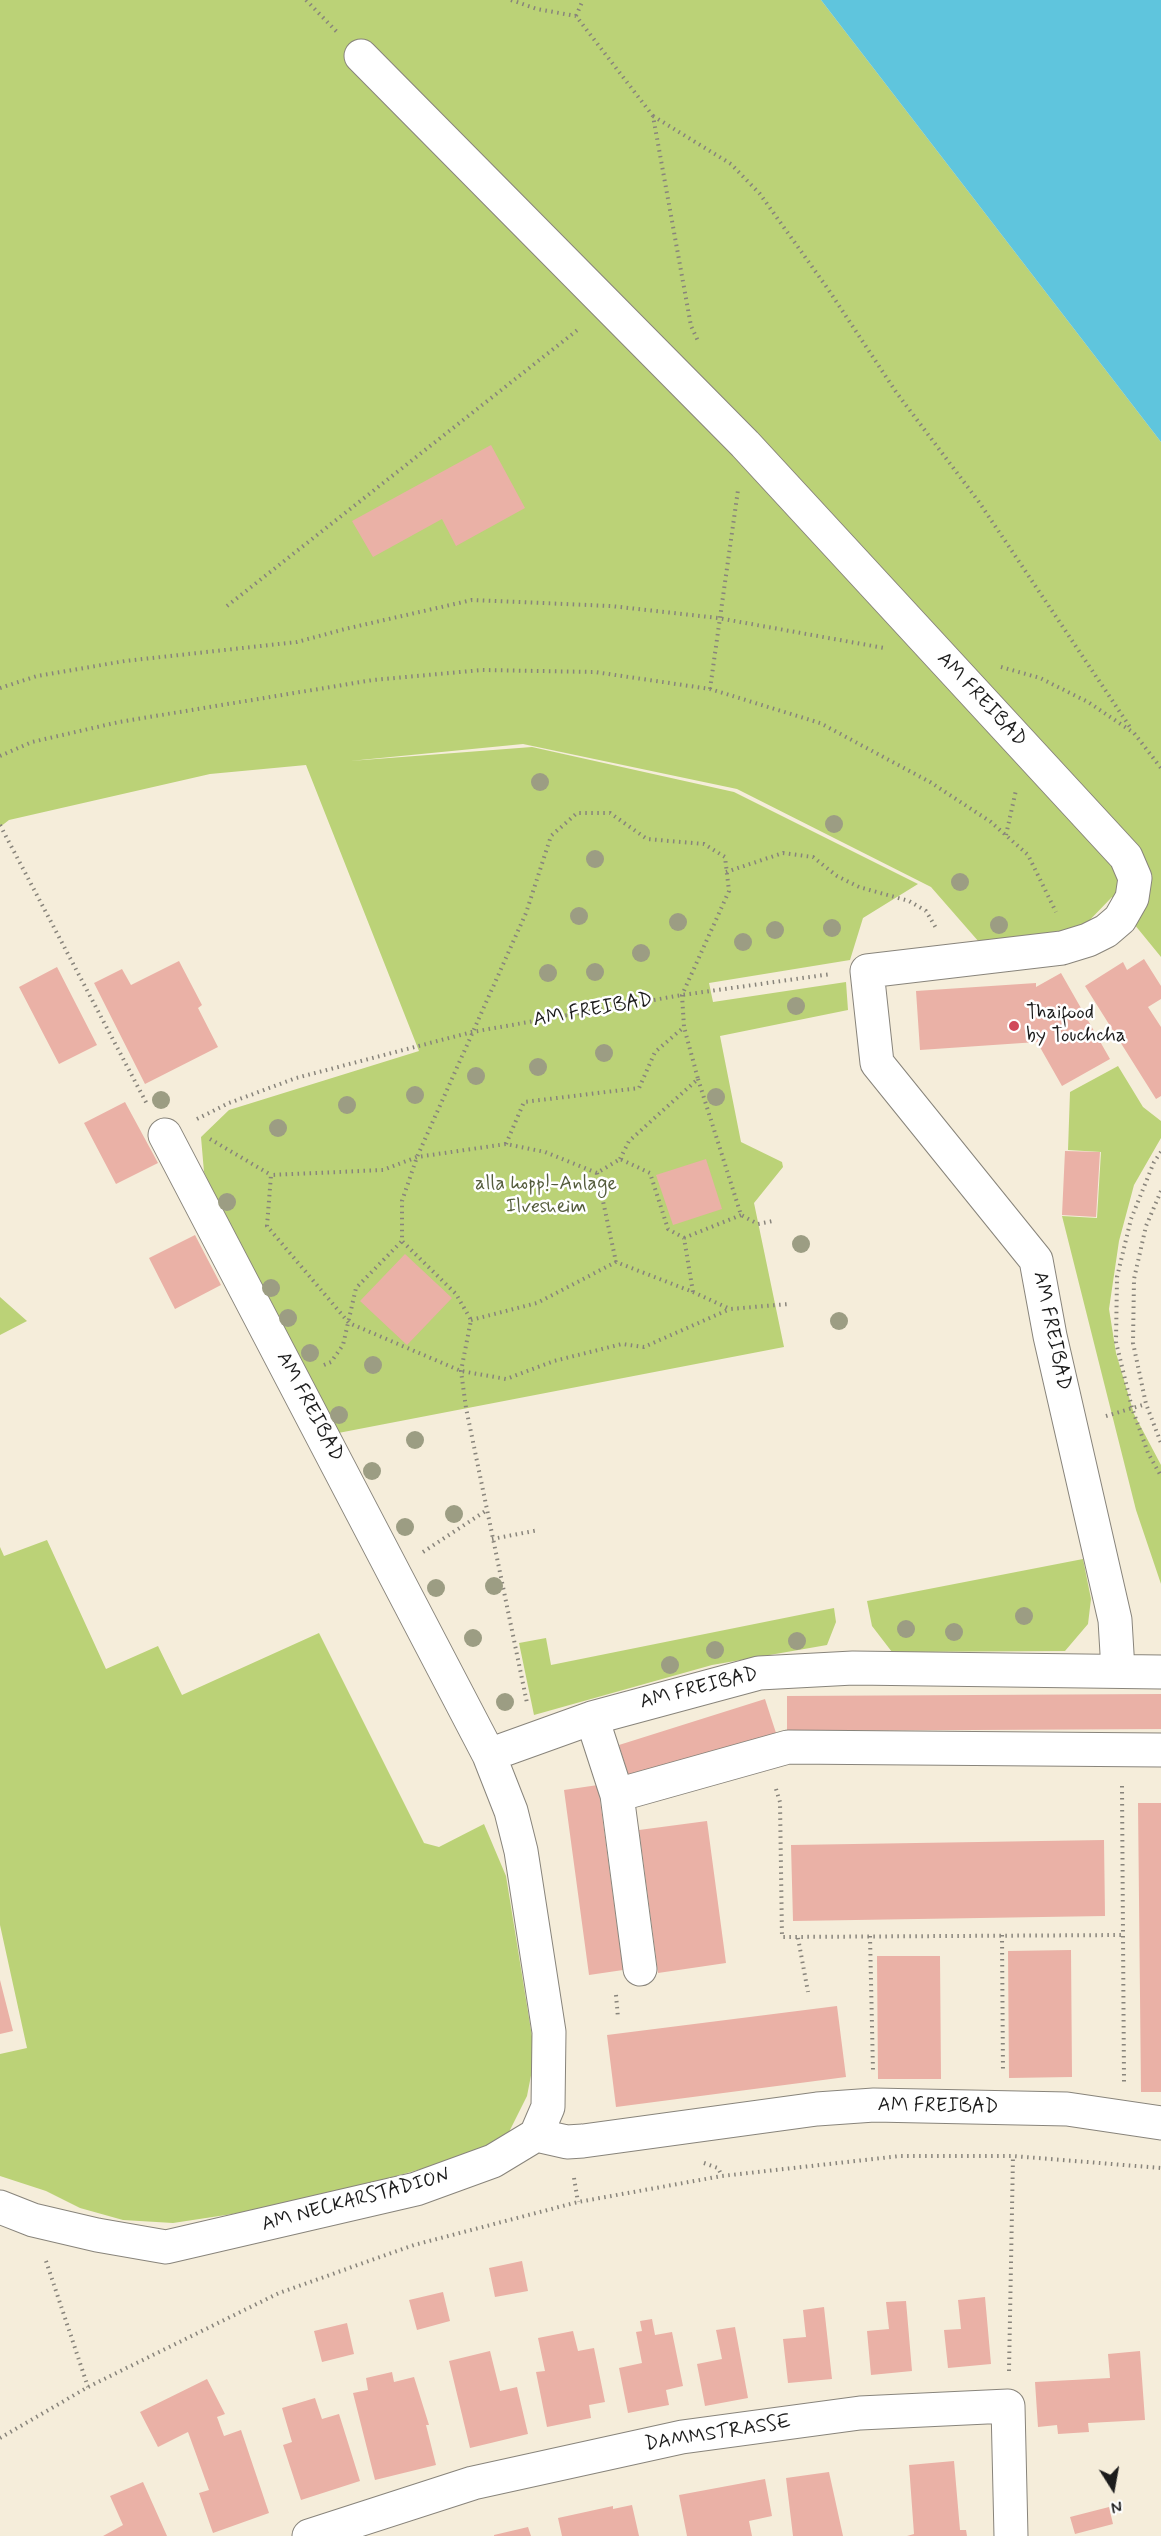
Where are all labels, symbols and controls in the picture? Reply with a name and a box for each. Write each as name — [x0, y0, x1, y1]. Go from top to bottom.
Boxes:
street label: AM FREIBAD — [931, 648, 1031, 752]
street label: AM FREIBAD — [531, 989, 655, 1033]
place label: Thaifood by Touchcha — [1026, 1002, 1126, 1049]
marker: Thaifood by Touchcha — [1007, 1019, 1021, 1033]
park label: alla hopp!-Anlage Ilvesheim — [475, 1173, 617, 1220]
street label: AM FREIBAD — [1027, 1269, 1075, 1393]
street label: AM FREIBAD — [270, 1348, 348, 1466]
street label: AM FREIBAD — [638, 1663, 760, 1715]
street label: AM FREIBAD — [877, 2094, 999, 2120]
street label: AM NECKARSTADION — [259, 2164, 453, 2238]
street label: DAMMSTRASSE — [643, 2411, 793, 2457]
north arrow — [1083, 2458, 1143, 2518]
text: N — [1109, 2495, 1124, 2517]

